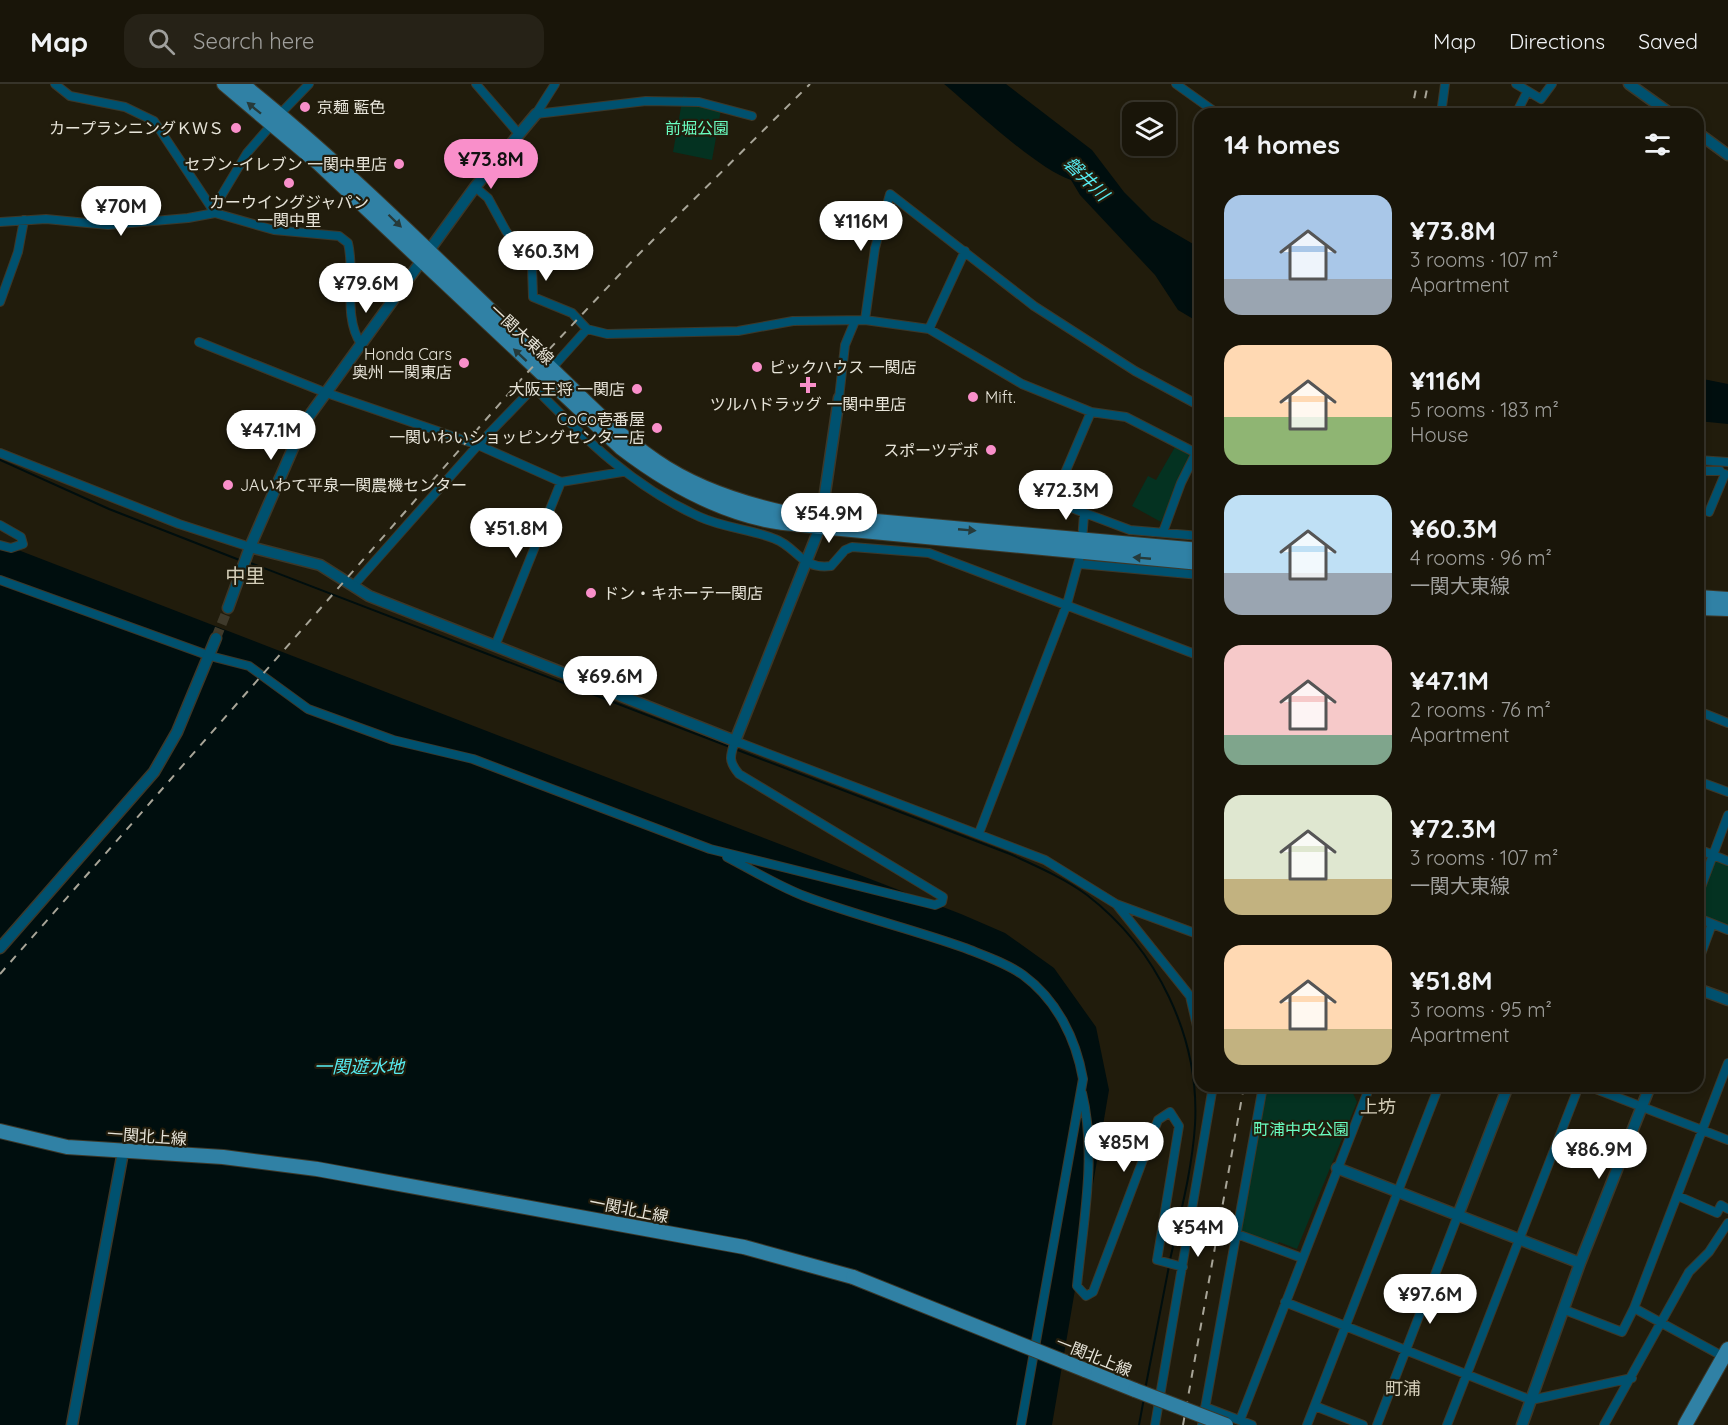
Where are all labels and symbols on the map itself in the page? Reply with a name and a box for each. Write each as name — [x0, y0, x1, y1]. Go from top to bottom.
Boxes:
place label: 京麺 藍色 — [317, 97, 385, 117]
marker: 京麺 藍色 — [298, 100, 312, 114]
one-way arrow — [246, 102, 262, 115]
place label: カープランニングＫＷＳ — [49, 118, 224, 138]
park label: 前堀公園 — [665, 118, 729, 138]
marker: カープランニングＫＷＳ — [229, 121, 243, 135]
pin: ¥73.8M — [442, 139, 540, 190]
water label: 磐井川 — [1059, 152, 1115, 207]
place label: セブン-イレブン 一関中里店 — [184, 154, 387, 174]
marker: セブン-イレブン 一関中里店 — [392, 157, 406, 171]
marker: カーウイングジャパン 一関中里 — [282, 176, 296, 190]
pin: ¥70M — [85, 186, 157, 237]
place label: カーウイングジャパン 一関中里 — [209, 192, 369, 230]
pin: ¥116M — [819, 201, 903, 252]
one-way arrow — [388, 213, 402, 227]
pin: ¥60.3M — [497, 231, 595, 282]
pin: ¥79.6M — [317, 263, 415, 314]
street label: 一関大東線 — [486, 299, 558, 369]
place label: Honda Cars 奥州 一関東店 — [352, 344, 452, 382]
one-way arrow — [513, 348, 528, 362]
marker: Honda Cars 奥州 一関東店 — [457, 356, 471, 370]
place label: ピックハウス 一関店 — [769, 357, 917, 377]
marker: ピックハウス 一関店 — [750, 360, 764, 374]
marker: ツルハドラッグ 一関中里店 — [801, 378, 815, 392]
place label: 大阪王将 一関店 — [509, 379, 625, 399]
marker: 大阪王将 一関店 — [630, 382, 644, 396]
place label: Mift. — [985, 387, 1016, 407]
marker: Mift. — [966, 390, 980, 404]
place label: ツルハドラッグ 一関中里店 — [710, 394, 906, 414]
place label: CoCo壱番屋 一関いわいショッピングセンター店 — [389, 409, 645, 447]
pin: ¥47.1M — [222, 410, 320, 461]
marker: CoCo壱番屋 一関いわいショッピングセンター店 — [650, 421, 664, 435]
place label: スポーツデポ — [883, 440, 979, 460]
marker: スポーツデポ — [984, 443, 998, 457]
pin: ¥72.3M — [1017, 470, 1115, 521]
place label: JAいわて平泉一関農機センター — [240, 475, 467, 495]
marker: JAいわて平泉一関農機センター — [221, 478, 235, 492]
pin: ¥54.9M — [780, 493, 878, 544]
pin: ¥51.8M — [467, 508, 565, 559]
one-way arrow — [958, 526, 977, 535]
one-way arrow — [1132, 553, 1151, 563]
district label: 中里 — [225, 563, 265, 588]
place label: ドン・キホーテ一関店 — [603, 583, 763, 603]
marker: ドン・キホーテ一関店 — [584, 586, 598, 600]
pin: ¥69.6M — [561, 656, 659, 707]
water label: 一関遊水地 — [314, 1055, 406, 1078]
district label: 上坊 — [1360, 1095, 1396, 1118]
park label: 町浦中央公園 — [1253, 1119, 1349, 1139]
pin: ¥85M — [1088, 1122, 1160, 1173]
street label: 一関北上線 — [106, 1123, 188, 1149]
pin: ¥86.9M — [1550, 1129, 1648, 1180]
street label: 一関北上線 — [588, 1192, 670, 1226]
pin: ¥54M — [1162, 1207, 1234, 1258]
pin: ¥97.6M — [1381, 1274, 1479, 1325]
street label: 一関北上線 — [1053, 1332, 1135, 1380]
district label: 町浦 — [1385, 1377, 1421, 1400]

